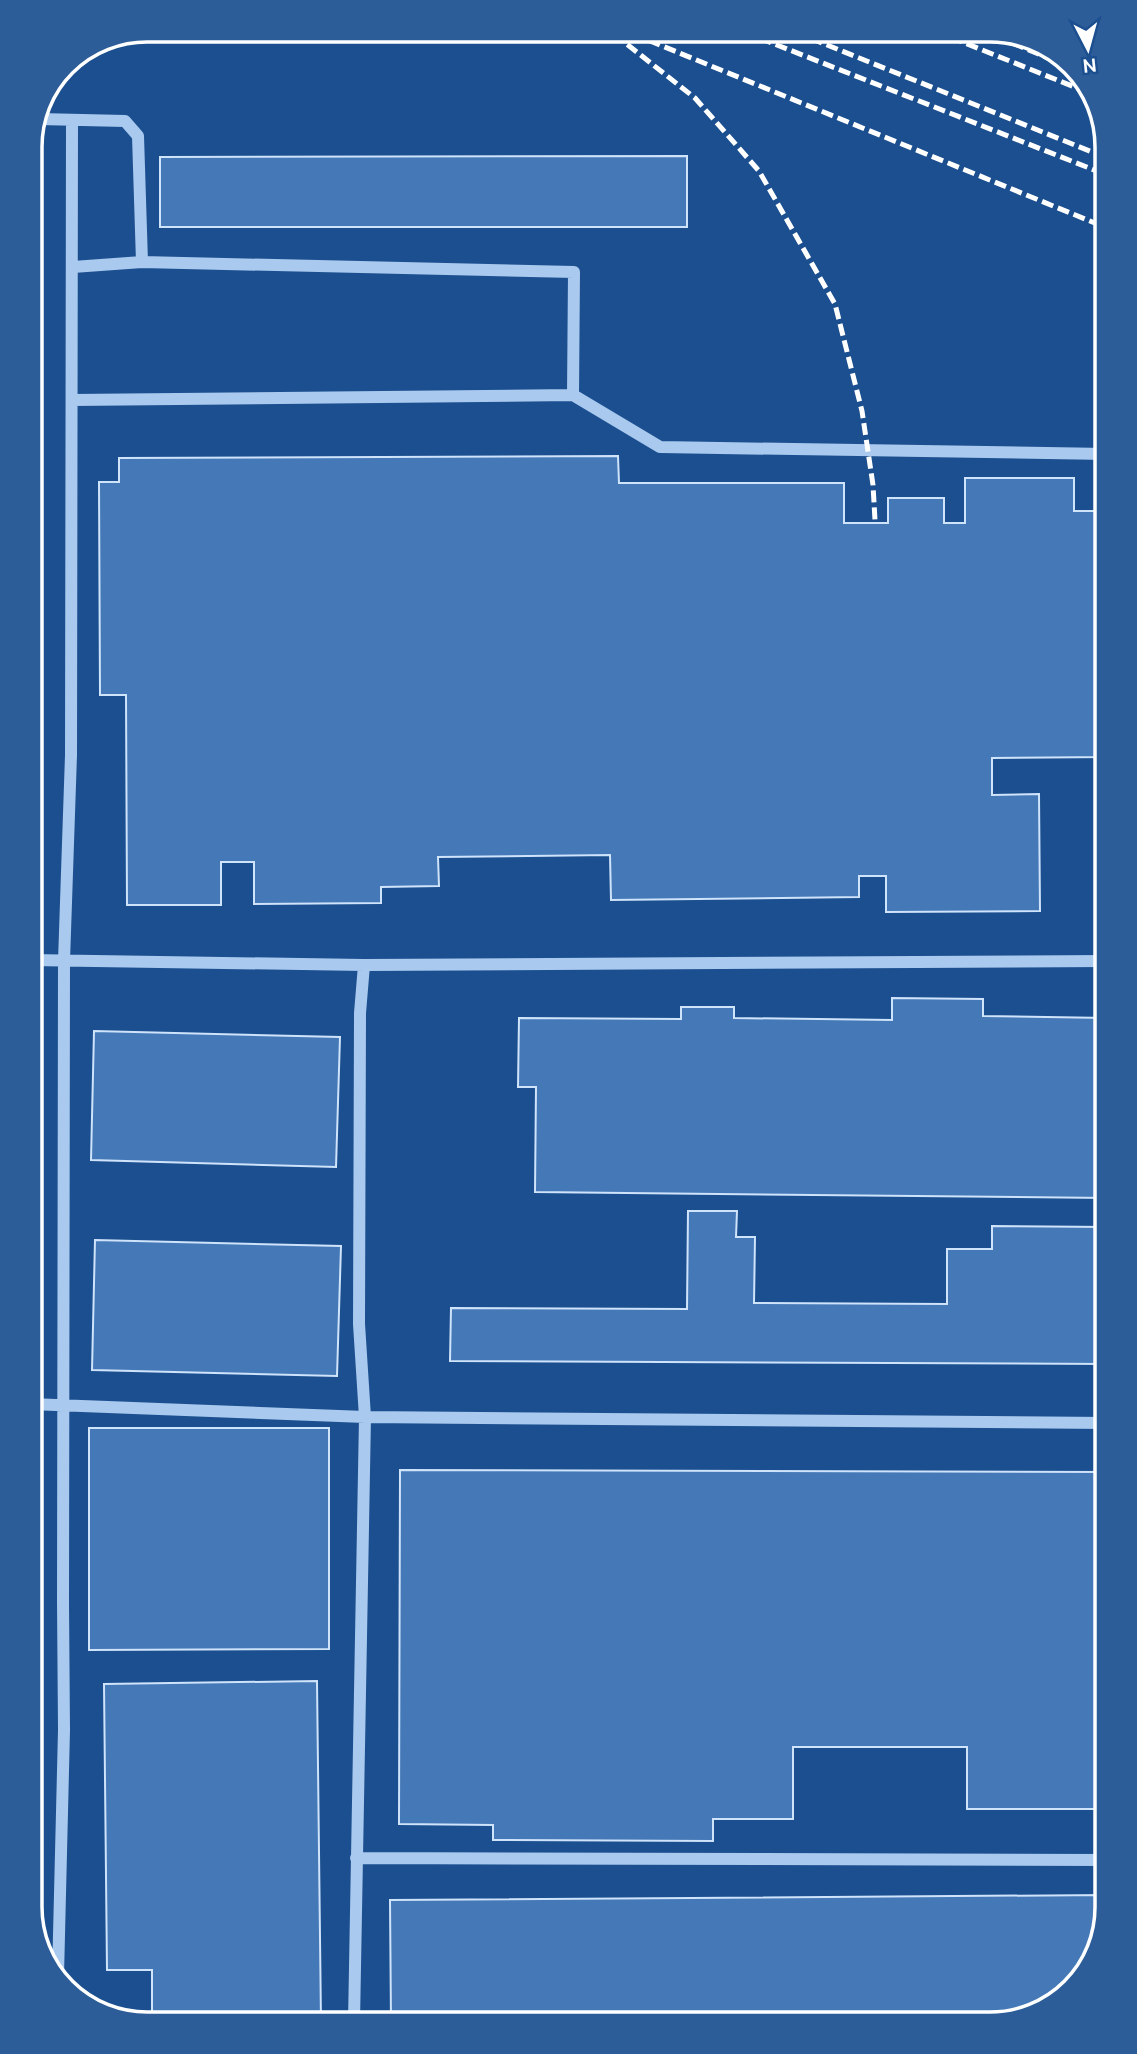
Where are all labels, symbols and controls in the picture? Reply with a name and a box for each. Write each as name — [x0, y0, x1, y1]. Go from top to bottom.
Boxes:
north arrow — [1053, 14, 1123, 84]
text: N — [1082, 54, 1098, 78]

